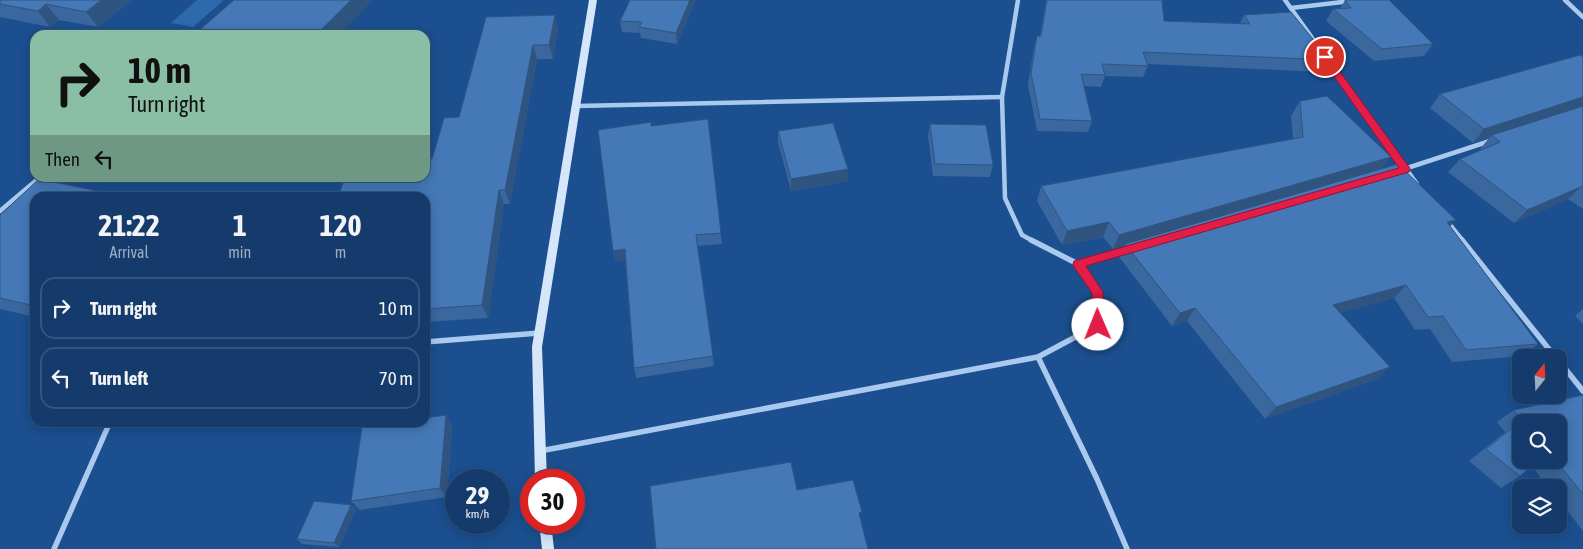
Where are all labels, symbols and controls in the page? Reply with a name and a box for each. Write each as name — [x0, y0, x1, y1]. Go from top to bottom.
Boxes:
pin — [1304, 36, 1346, 78]
icon: arrive — [1311, 43, 1339, 71]
icon: right — [45, 50, 110, 115]
text: 10 m — [128, 50, 191, 90]
text: Turn right — [128, 91, 205, 117]
icon: left — [90, 145, 118, 173]
text: Then — [45, 148, 80, 170]
text: 21:22 — [98, 208, 160, 242]
text: 1 — [233, 208, 247, 242]
text: 120 — [319, 208, 362, 242]
text: Arrival — [110, 243, 149, 261]
text: min — [228, 243, 251, 261]
text: m — [335, 243, 346, 261]
icon: right — [47, 294, 75, 322]
text: Turn right — [90, 297, 157, 319]
text: 10 m — [379, 297, 413, 319]
position arrow — [1071, 298, 1123, 350]
north arrow — [1512, 349, 1568, 404]
map controls — [1512, 349, 1567, 534]
icon: left — [47, 364, 75, 392]
text: Turn left — [90, 367, 148, 389]
text: 70 m — [379, 367, 413, 389]
button: search — [1512, 414, 1567, 469]
speed limit sign: 30 — [520, 469, 585, 534]
button: layers — [1512, 479, 1567, 534]
text: 29 — [466, 481, 489, 509]
text: km/h — [466, 507, 489, 521]

